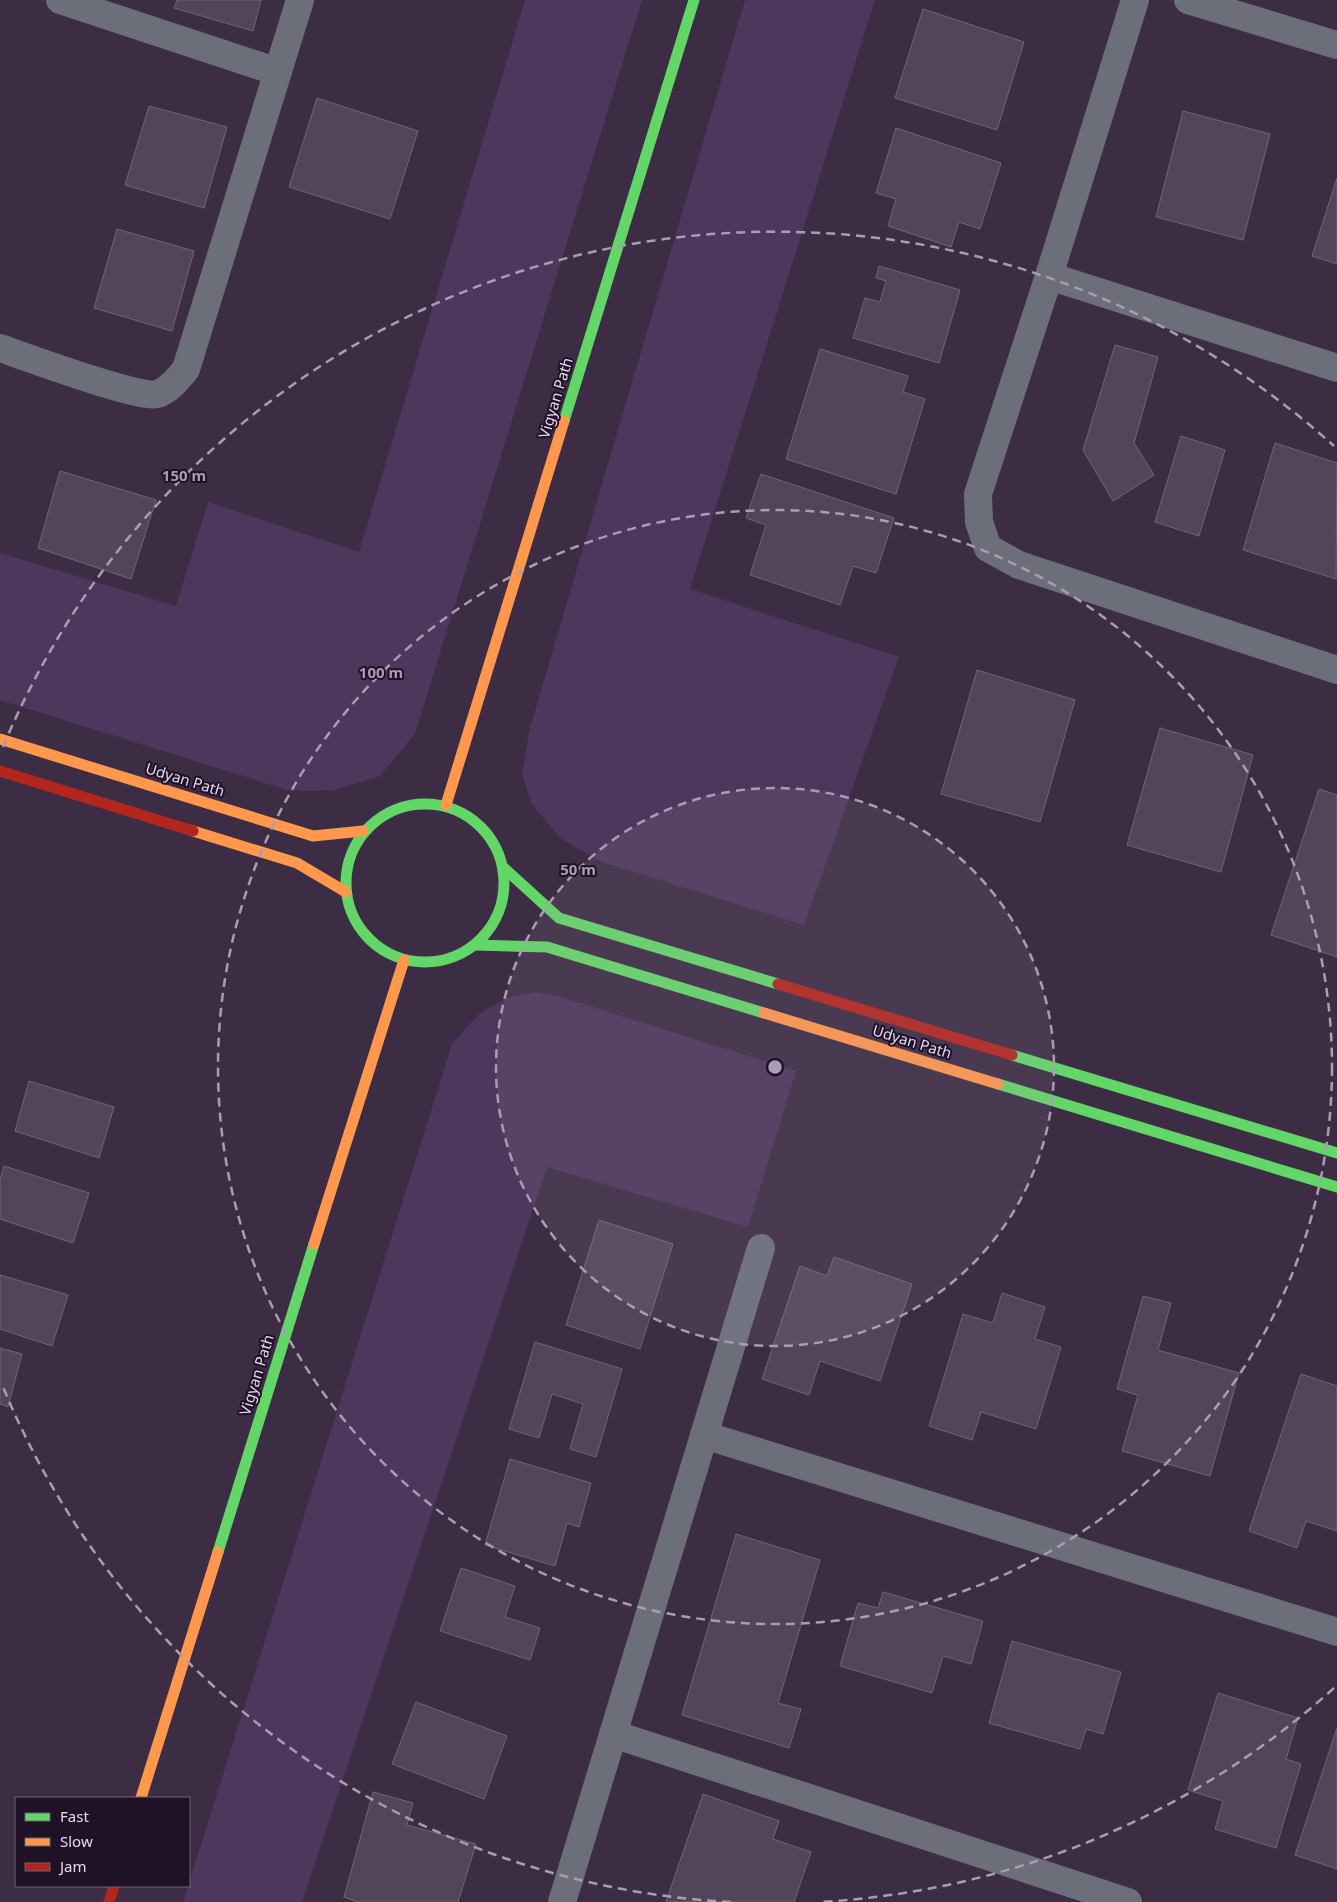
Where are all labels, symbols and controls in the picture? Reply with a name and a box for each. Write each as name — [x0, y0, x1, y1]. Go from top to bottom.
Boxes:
street label: Vigyan Path — [533, 355, 577, 441]
text: 150 m — [162, 465, 206, 485]
text: 100 m — [359, 662, 403, 682]
street label: Udyan Path — [143, 758, 227, 801]
text: 50 m — [560, 859, 596, 879]
street label: Udyan Path — [870, 1020, 954, 1063]
centre of rings — [766, 1058, 784, 1076]
street label: Vigyan Path — [234, 1332, 278, 1418]
legend — [15, 1797, 190, 1887]
text: Fast — [60, 1806, 89, 1826]
text: Slow — [60, 1831, 93, 1851]
text: Jam — [58, 1856, 87, 1876]

